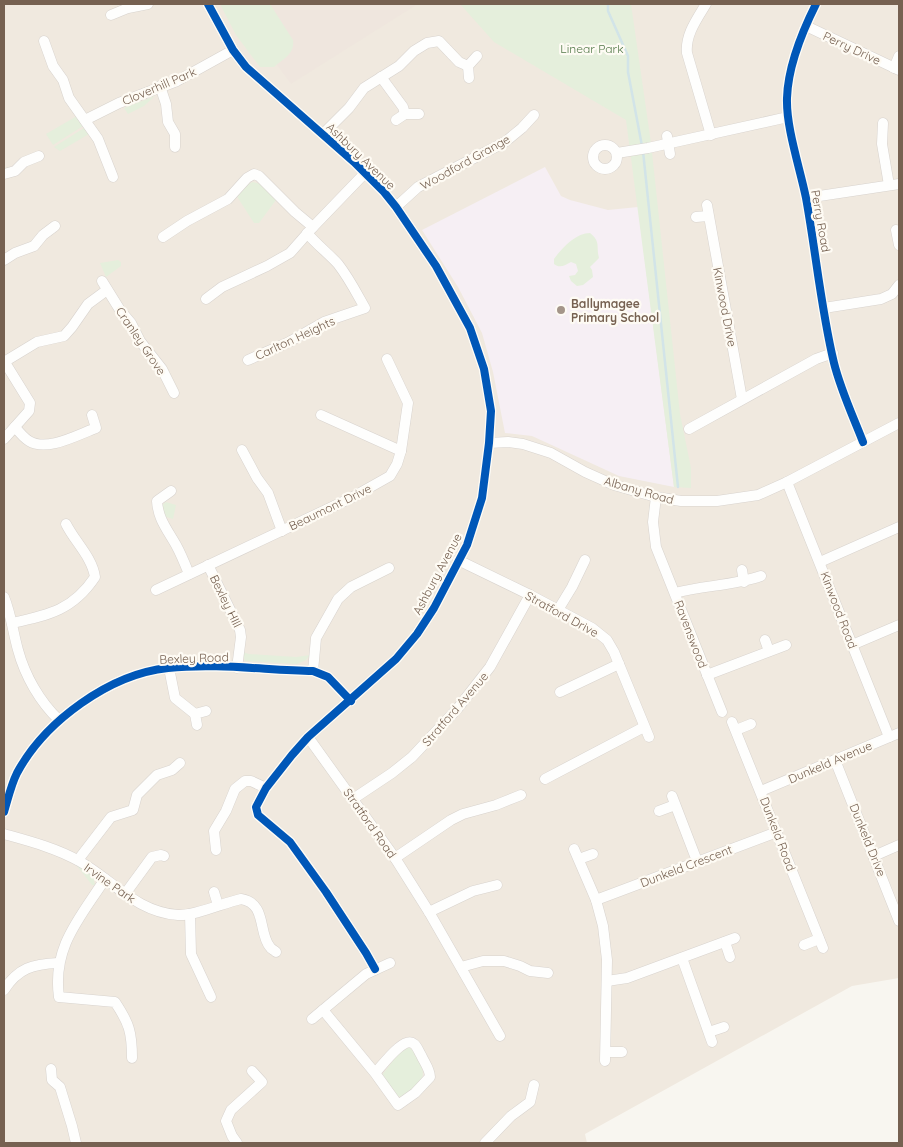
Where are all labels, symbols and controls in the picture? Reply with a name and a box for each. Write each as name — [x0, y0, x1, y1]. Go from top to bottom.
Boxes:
street label: Perry Drive — [821, 28, 883, 68]
park label: Linear Park — [560, 41, 624, 56]
street label: Cloverhill Park — [120, 64, 198, 108]
street label: Ashbury Avenue — [323, 119, 399, 193]
street label: Woodford Grange — [418, 131, 513, 193]
street label: Perry Road — [808, 189, 834, 253]
street label: Kinwood Drive — [710, 266, 740, 348]
place label: Ballymagee Primary School — [571, 296, 659, 325]
street label: Cranley Grove — [113, 304, 169, 378]
marker: Ballymagee Primary School — [555, 304, 567, 316]
street label: Carlton Heights — [253, 313, 338, 363]
street label: Albany Road — [602, 473, 676, 507]
street label: Beaumont Drive — [286, 480, 374, 533]
street label: Ashbury Avenue — [409, 531, 465, 617]
street label: Kinwood Road — [817, 569, 861, 651]
street label: Bexley HIll — [207, 572, 245, 630]
street label: Stratford Drive — [523, 588, 601, 640]
street label: Ravenswood — [671, 598, 711, 670]
street label: Bexley Road — [159, 649, 229, 667]
street label: Stratford Avenue — [419, 669, 491, 749]
street label: Dunkeld Avenue — [786, 738, 874, 786]
street label: Stratford Road — [340, 785, 400, 861]
street label: Dunkeld Road — [757, 795, 799, 873]
street label: Dunkeld Drive — [847, 801, 890, 879]
street label: Dunkeld Crescent — [638, 842, 734, 890]
street label: Irvine Park — [81, 860, 139, 906]

